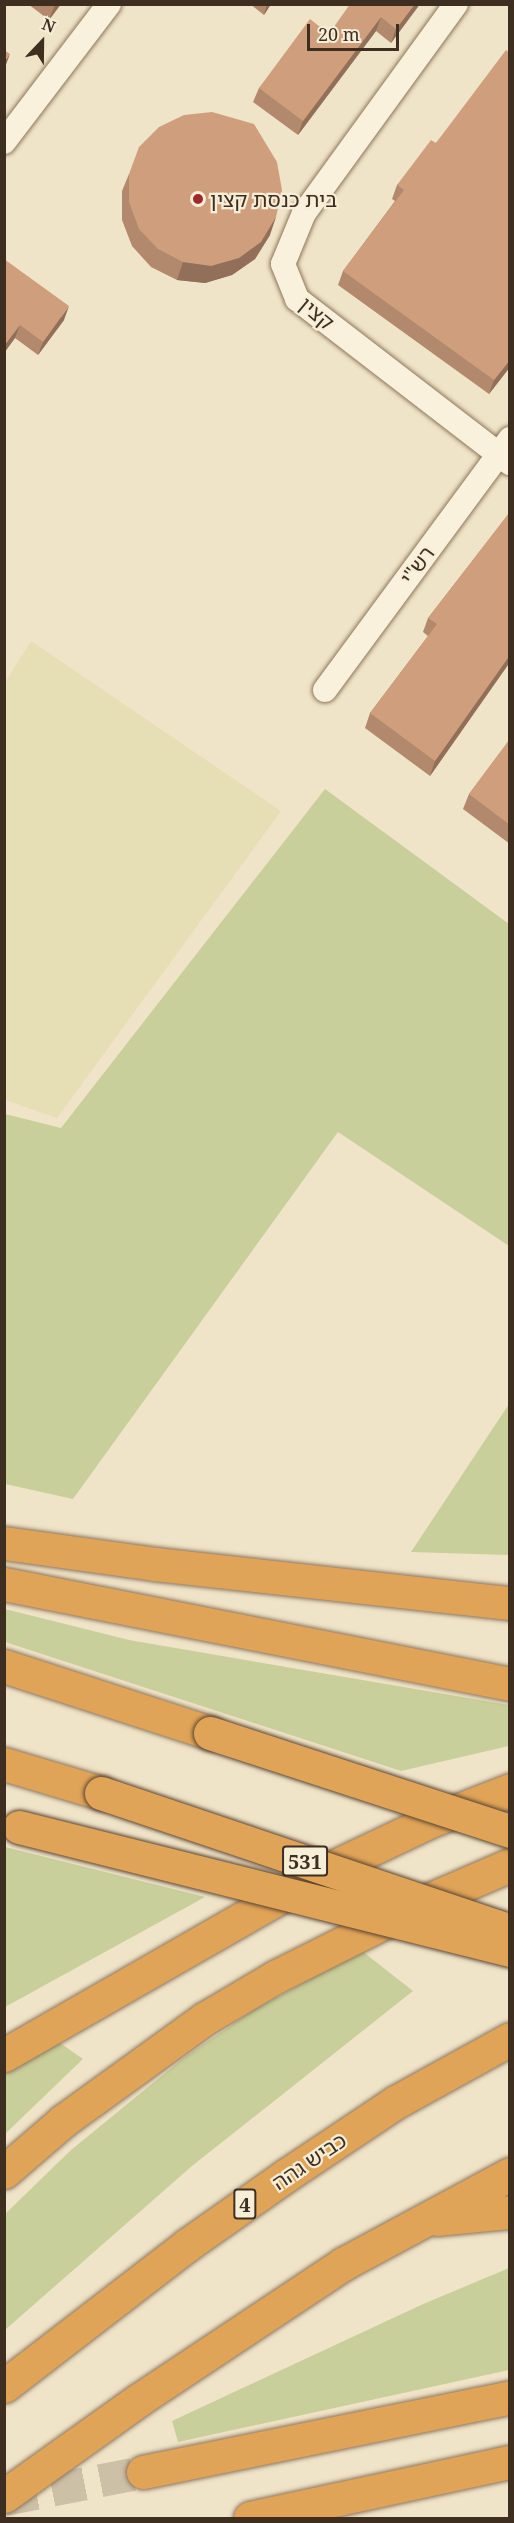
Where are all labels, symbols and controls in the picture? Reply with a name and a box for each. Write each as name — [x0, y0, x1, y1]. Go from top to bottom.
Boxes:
north arrow — [12, 12, 72, 72]
scale bar — [310, 12, 402, 50]
text: N — [39, 13, 59, 38]
text: 20 m — [318, 22, 360, 46]
place label: בית כנסת קצין — [210, 186, 337, 212]
marker: בית כנסת קצין — [191, 192, 205, 206]
street label: קצין — [295, 291, 339, 335]
street label: רש"י — [395, 541, 439, 589]
road number: 531 — [281, 1844, 329, 1878]
street label: כביש גהה — [267, 2127, 351, 2195]
road number: 4 — [233, 2187, 257, 2221]

